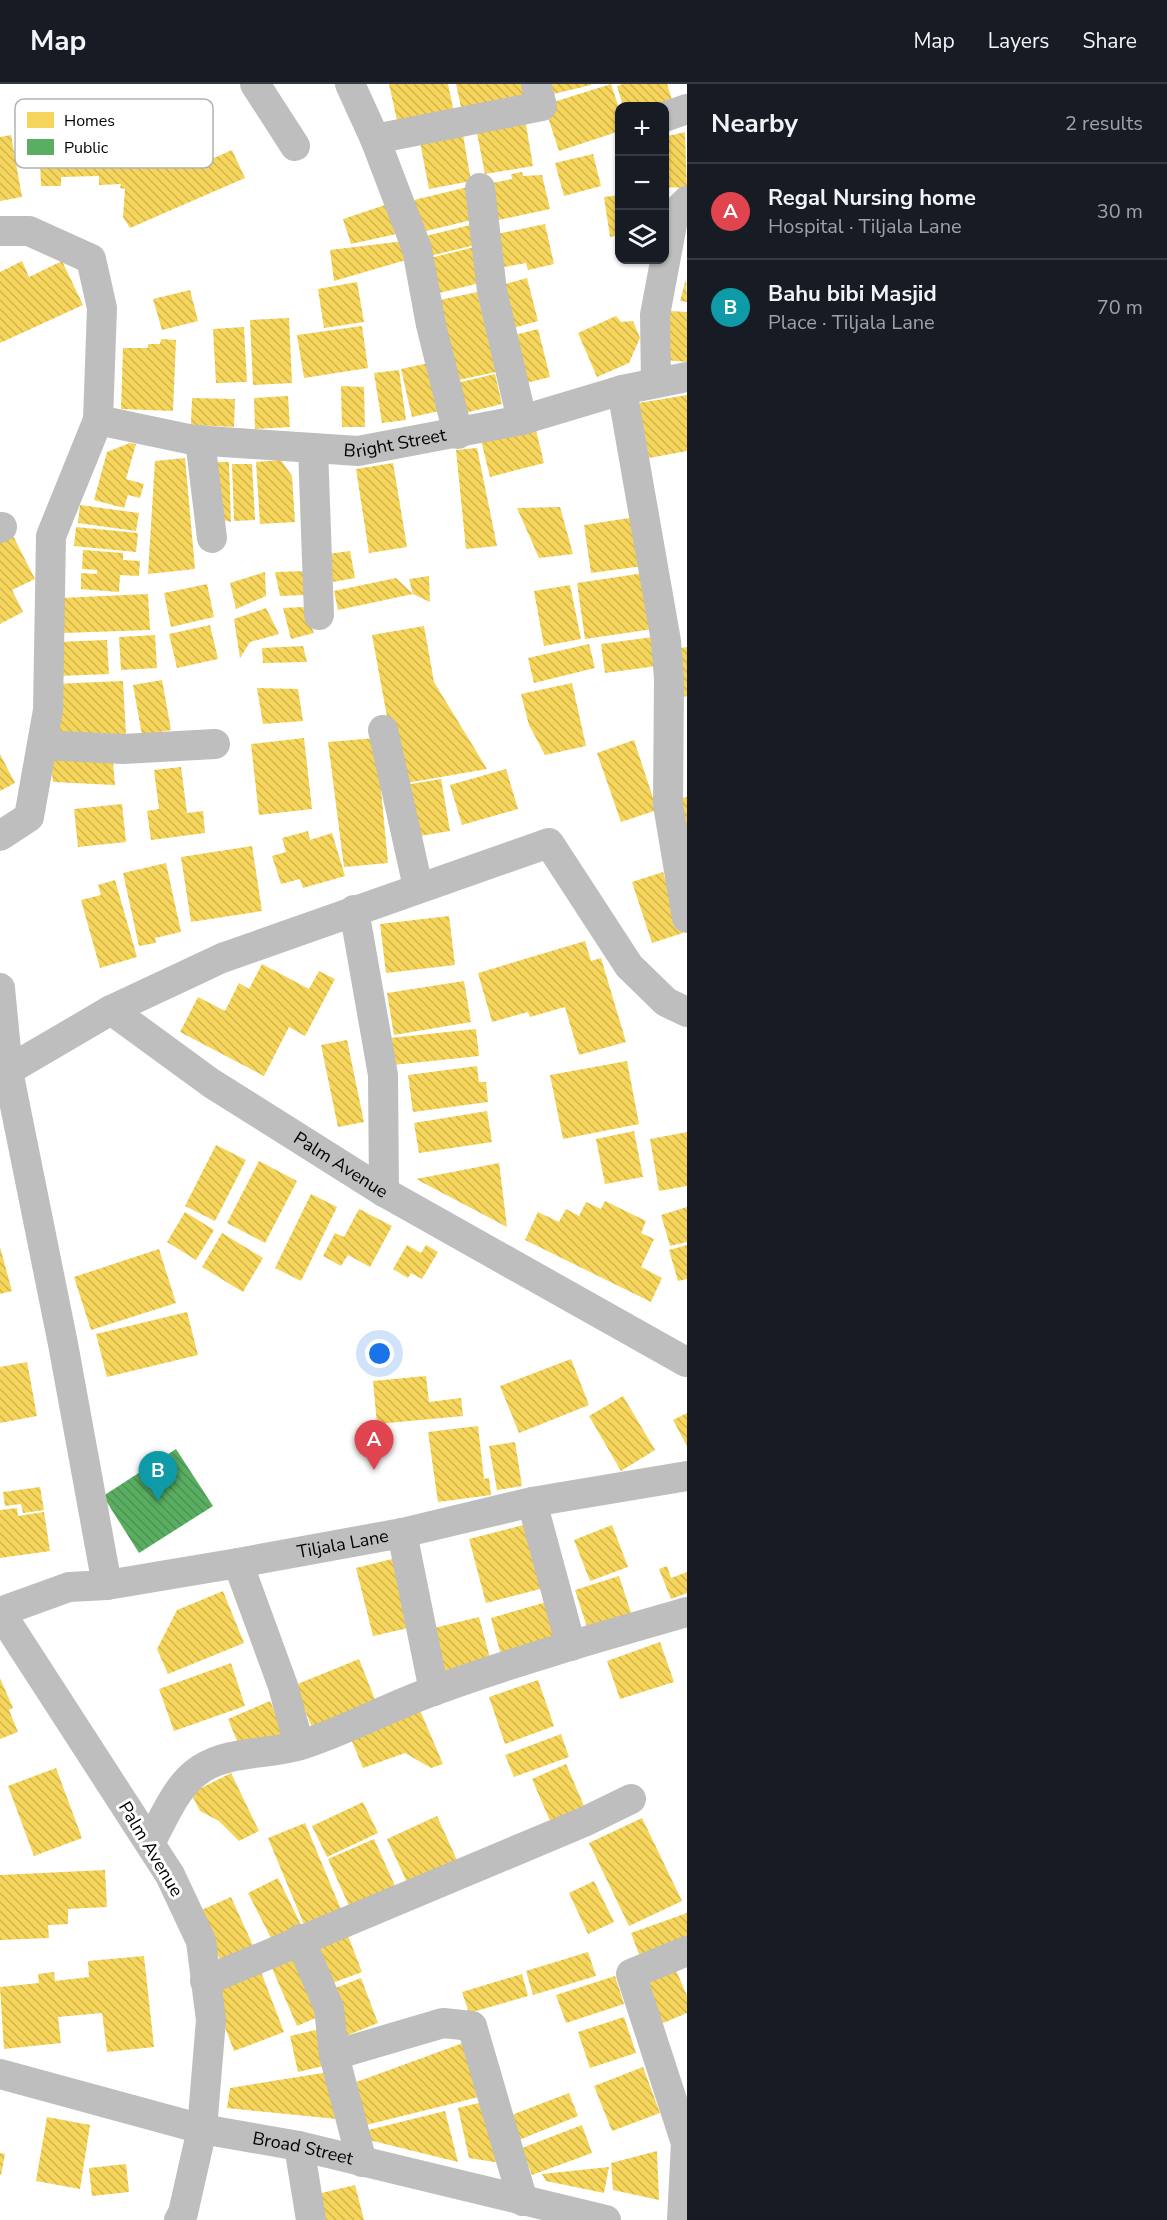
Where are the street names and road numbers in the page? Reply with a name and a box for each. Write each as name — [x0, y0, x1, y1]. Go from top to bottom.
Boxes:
street label: Bright Street — [343, 422, 449, 463]
street label: Palm Avenue — [289, 1126, 393, 1204]
street label: Tiljala Lane — [295, 1524, 391, 1564]
street label: Palm Avenue — [113, 1797, 189, 1901]
street label: Broad Street — [251, 2126, 356, 2171]

